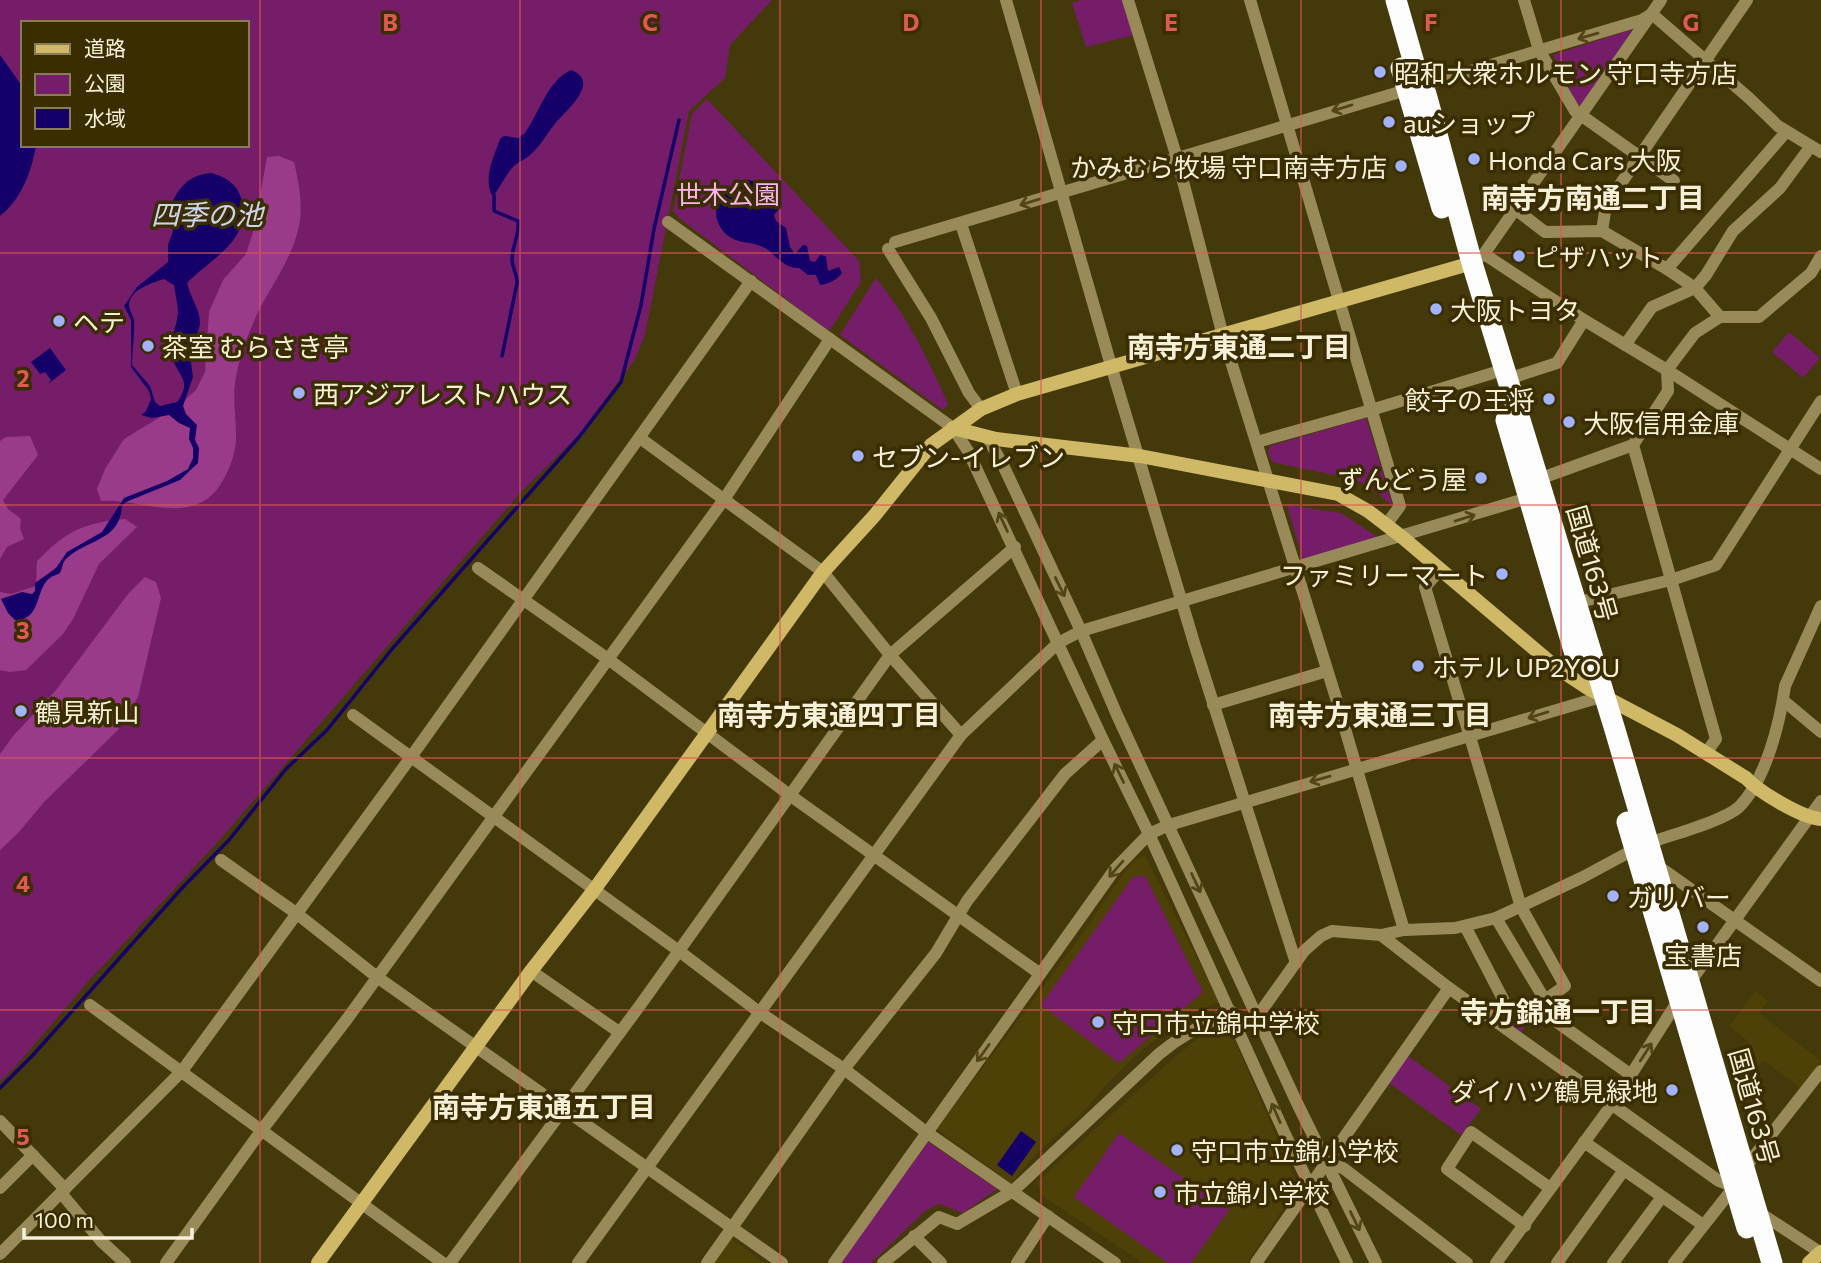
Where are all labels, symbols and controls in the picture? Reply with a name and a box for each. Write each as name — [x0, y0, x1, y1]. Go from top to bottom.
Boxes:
text: B — [382, 8, 398, 36]
text: C — [642, 8, 658, 36]
text: D — [903, 8, 920, 36]
text: E — [1164, 8, 1178, 36]
text: F — [1424, 8, 1438, 36]
text: G — [1683, 8, 1699, 36]
legend — [21, 21, 248, 147]
one-way arrow — [1577, 30, 1599, 43]
text: 道路 — [84, 35, 126, 60]
place label: 昭和大衆ホルモン 守口寺方店 — [1394, 57, 1737, 88]
marker: 昭和大衆ホルモン 守口寺方店 — [1372, 64, 1388, 80]
text: 公園 — [84, 70, 126, 95]
one-way arrow — [1331, 103, 1353, 116]
text: 水域 — [84, 105, 126, 130]
place label: auショップ — [1403, 107, 1535, 138]
marker: auショップ — [1381, 114, 1397, 130]
place label: Honda Cars 大阪 — [1488, 144, 1682, 175]
place label: かみむら牧場 守口南寺方店 — [1070, 151, 1387, 182]
marker: Honda Cars 大阪 — [1466, 151, 1482, 167]
marker: かみむら牧場 守口南寺方店 — [1393, 158, 1409, 174]
park label: 世木公園 — [676, 178, 780, 209]
district label: 南寺方南通二丁目 — [1481, 180, 1705, 214]
water label: 四季の池 — [151, 197, 266, 231]
one-way arrow — [1020, 197, 1042, 210]
place label: ピザハット — [1533, 241, 1663, 272]
marker: ピザハット — [1511, 248, 1527, 264]
place label: 大阪トヨタ — [1450, 294, 1580, 325]
marker: 大阪トヨタ — [1428, 301, 1444, 317]
place label: ヘテ — [73, 306, 125, 337]
marker: ヘテ — [51, 313, 67, 329]
district label: 南寺方東通二丁目 — [1127, 329, 1351, 363]
place label: 茶室 むらさき亭 — [162, 331, 349, 362]
marker: 茶室 むらさき亭 — [140, 338, 156, 354]
text: 2 — [16, 364, 30, 392]
place label: 西アジアレストハウス — [313, 378, 572, 409]
place label: 餃子の王将 — [1405, 384, 1535, 415]
marker: 西アジアレストハウス — [291, 385, 307, 401]
marker: 餃子の王将 — [1541, 391, 1557, 407]
place label: 大阪信用金庫 — [1583, 407, 1739, 438]
marker: 大阪信用金庫 — [1561, 414, 1577, 430]
place label: セブン-イレブン — [872, 441, 1065, 472]
marker: セブン-イレブン — [850, 448, 866, 464]
place label: ずんどう屋 — [1338, 463, 1467, 494]
marker: ずんどう屋 — [1473, 470, 1489, 486]
street label: 国道163号 — [1562, 501, 1624, 625]
one-way arrow — [1453, 510, 1475, 523]
one-way arrow — [996, 512, 1009, 533]
place label: ファミリーマート — [1280, 559, 1488, 590]
marker: ファミリーマート — [1494, 566, 1510, 582]
one-way arrow — [1054, 576, 1067, 597]
text: 3 — [16, 616, 30, 644]
place label: ホテル UP2YOU — [1432, 651, 1620, 682]
marker: ホテル UP2YOU — [1410, 658, 1426, 674]
place label: 鶴見新山 — [35, 696, 139, 727]
district label: 南寺方東通四丁目 — [717, 697, 941, 731]
district label: 南寺方東通三丁目 — [1268, 697, 1492, 731]
marker: 鶴見新山 — [13, 703, 29, 719]
one-way arrow — [1528, 710, 1550, 723]
one-way arrow — [1112, 763, 1125, 784]
one-way arrow — [1309, 774, 1331, 787]
one-way arrow — [1108, 860, 1124, 878]
text: 4 — [16, 869, 30, 897]
one-way arrow — [1189, 872, 1203, 893]
place label: ガリバー — [1627, 881, 1731, 912]
marker: ガリバー — [1605, 888, 1621, 904]
marker: 宝書店 — [1695, 919, 1711, 935]
place label: 宝書店 — [1664, 939, 1742, 970]
district label: 寺方錦通一丁目 — [1460, 994, 1656, 1028]
place label: 守口市立錦中学校 — [1112, 1007, 1320, 1038]
marker: 守口市立錦中学校 — [1090, 1014, 1106, 1030]
one-way arrow — [975, 1043, 990, 1062]
one-way arrow — [1638, 1043, 1653, 1062]
street label: 国道163号 — [1724, 1044, 1786, 1168]
place label: ダイハツ鶴見緑地 — [1451, 1075, 1658, 1106]
marker: ダイハツ鶴見緑地 — [1664, 1082, 1680, 1098]
district label: 南寺方東通五丁目 — [432, 1089, 656, 1123]
one-way arrow — [1269, 1102, 1282, 1124]
text: 5 — [16, 1122, 30, 1150]
place label: 守口市立錦小学校 — [1191, 1135, 1399, 1166]
marker: 守口市立錦小学校 — [1169, 1142, 1185, 1158]
place label: 市立錦小学校 — [1174, 1177, 1330, 1208]
marker: 市立錦小学校 — [1152, 1184, 1168, 1200]
scale bar — [24, 1196, 192, 1240]
text: 100 m — [35, 1207, 94, 1232]
one-way arrow — [1349, 1210, 1363, 1231]

